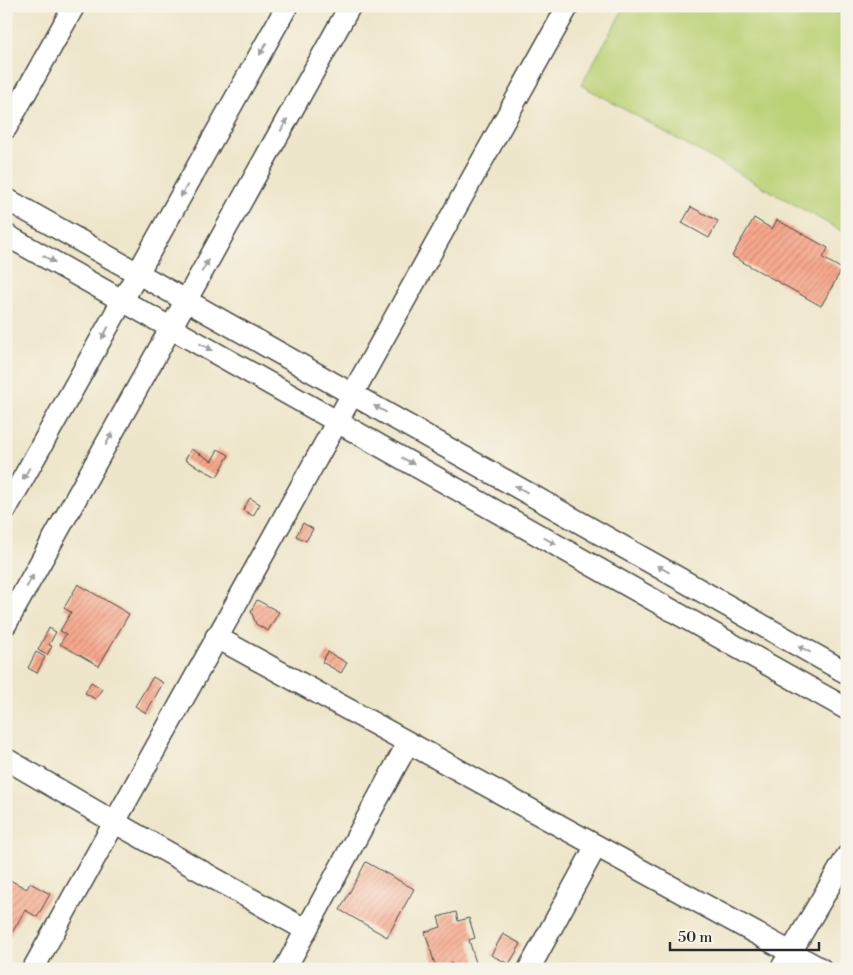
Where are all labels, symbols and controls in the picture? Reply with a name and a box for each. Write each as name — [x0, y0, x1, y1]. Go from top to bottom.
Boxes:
one-way arrow — [259, 41, 267, 56]
one-way arrow — [280, 117, 288, 132]
one-way arrow — [179, 184, 188, 197]
one-way arrow — [42, 254, 55, 263]
one-way arrow — [200, 260, 209, 273]
one-way arrow — [101, 325, 109, 340]
one-way arrow — [198, 343, 213, 351]
one-way arrow — [373, 405, 386, 414]
one-way arrow — [105, 432, 113, 446]
one-way arrow — [401, 457, 416, 465]
one-way arrow — [21, 468, 30, 481]
one-way arrow — [514, 485, 528, 493]
one-way arrow — [542, 537, 557, 545]
one-way arrow — [655, 565, 670, 573]
one-way arrow — [26, 574, 34, 588]
one-way arrow — [798, 644, 811, 653]
scale bar — [670, 920, 819, 952]
text: 50 m — [678, 928, 712, 947]

